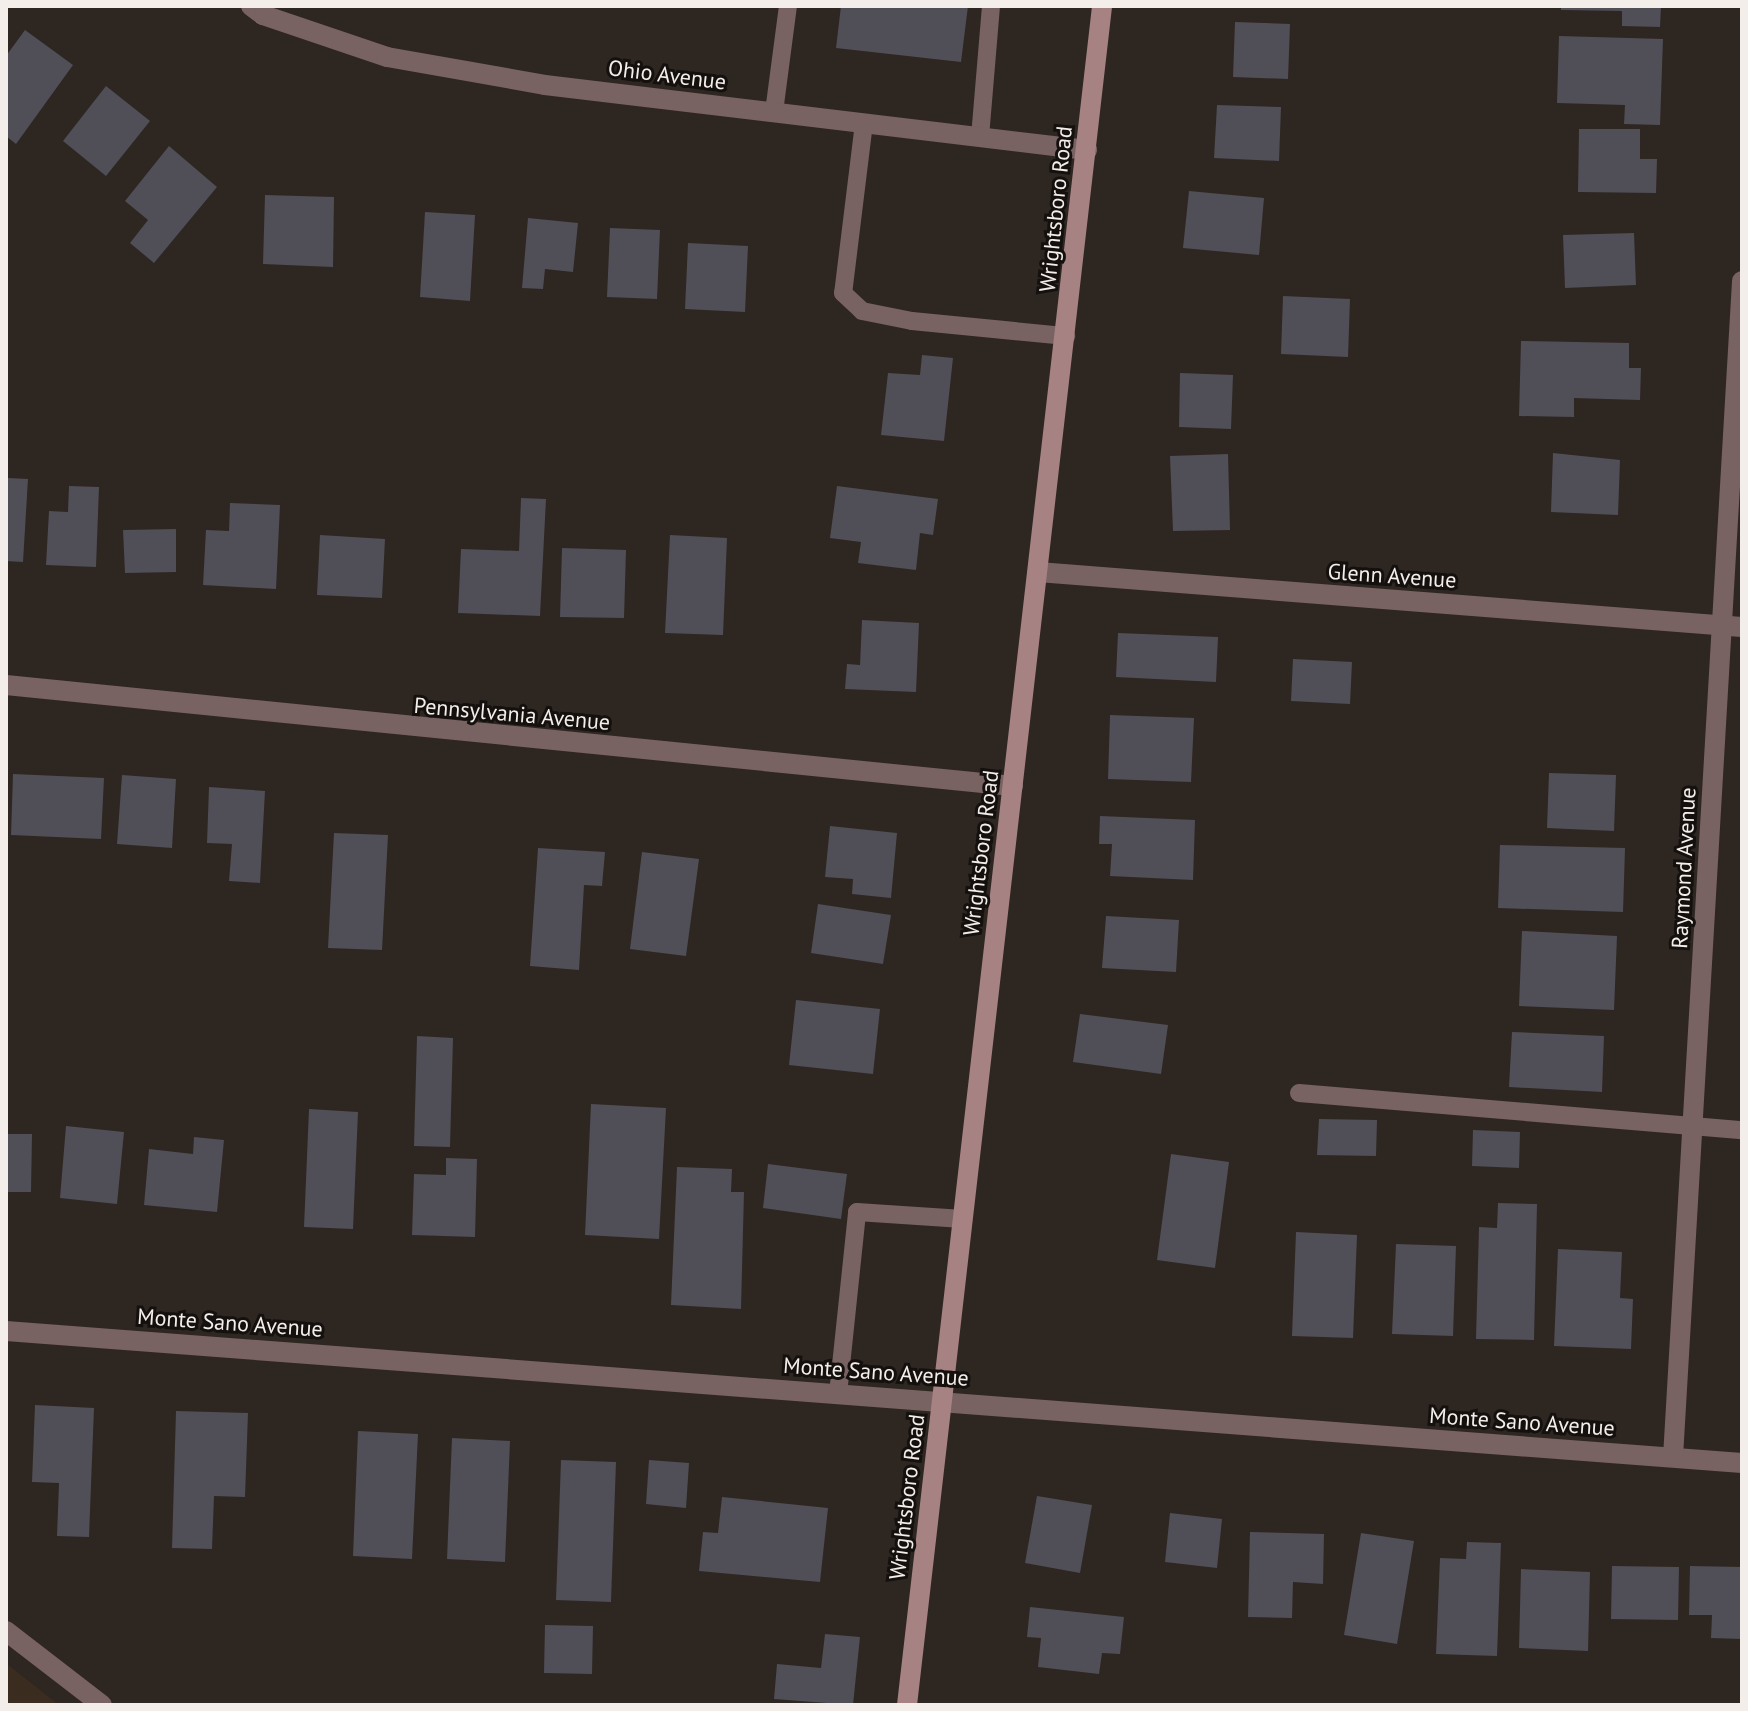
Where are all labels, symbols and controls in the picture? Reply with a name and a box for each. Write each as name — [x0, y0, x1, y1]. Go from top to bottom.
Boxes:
street label: Ohio Avenue — [606, 55, 728, 95]
street label: Wrightsboro Road — [1034, 125, 1078, 293]
street label: Glenn Avenue — [1326, 558, 1458, 594]
street label: Pennsylvania Avenue — [412, 692, 612, 736]
street label: Wrightsboro Road — [958, 769, 1004, 937]
street label: Raymond Avenue — [1667, 786, 1701, 950]
street label: Monte Sano Avenue — [136, 1303, 324, 1343]
street label: Monte Sano Avenue — [782, 1352, 970, 1392]
street label: Monte Sano Avenue — [1428, 1402, 1616, 1442]
street label: Wrightsboro Road — [884, 1413, 930, 1581]

